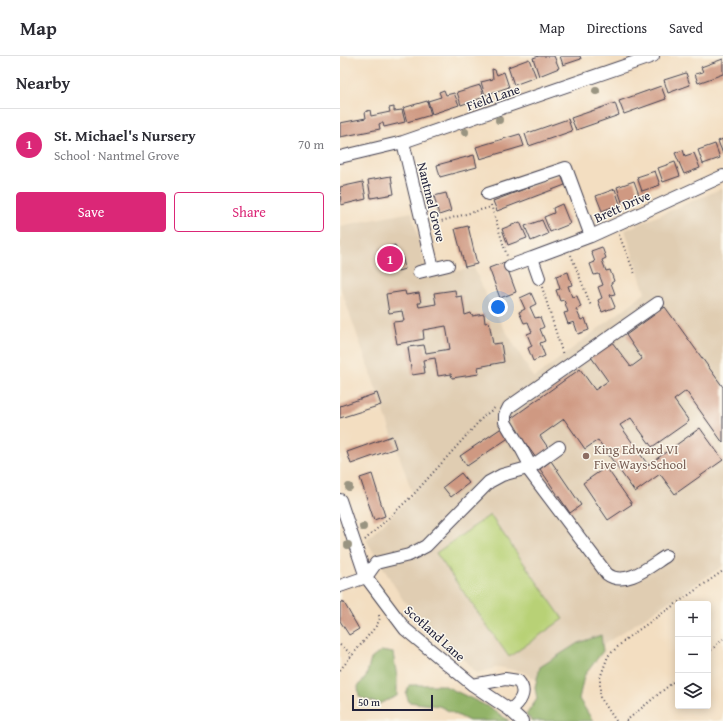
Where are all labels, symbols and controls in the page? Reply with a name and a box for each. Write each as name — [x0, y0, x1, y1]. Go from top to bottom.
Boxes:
text: Map — [20, 14, 57, 42]
text: Map — [539, 18, 565, 38]
text: Directions — [587, 18, 647, 38]
text: Saved — [669, 18, 703, 38]
text: Nearby — [16, 70, 70, 95]
street label: Field Lane — [464, 79, 522, 115]
text: St. Michael's Nursery — [54, 125, 196, 146]
text: 1 — [26, 135, 32, 154]
text: 70 m — [298, 135, 324, 154]
text: School · Nantmel Grove — [54, 146, 179, 165]
street label: Nantmel Grove — [412, 160, 451, 244]
street label: Brett Drive — [591, 186, 653, 227]
button: Save — [16, 192, 166, 232]
button: Share — [174, 192, 324, 232]
pin: 1 — [377, 244, 403, 274]
your location — [488, 297, 508, 317]
place label: King Edward VI Five Ways School — [594, 440, 687, 474]
marker: King Edward VI Five Ways School — [581, 451, 591, 461]
street label: Scotland Lane — [400, 601, 469, 666]
map controls — [675, 601, 711, 709]
button: + — [675, 601, 711, 637]
button: − — [675, 637, 711, 673]
button: layers — [675, 673, 711, 709]
scale bar — [352, 693, 433, 712]
text: 50 m — [358, 694, 380, 710]

